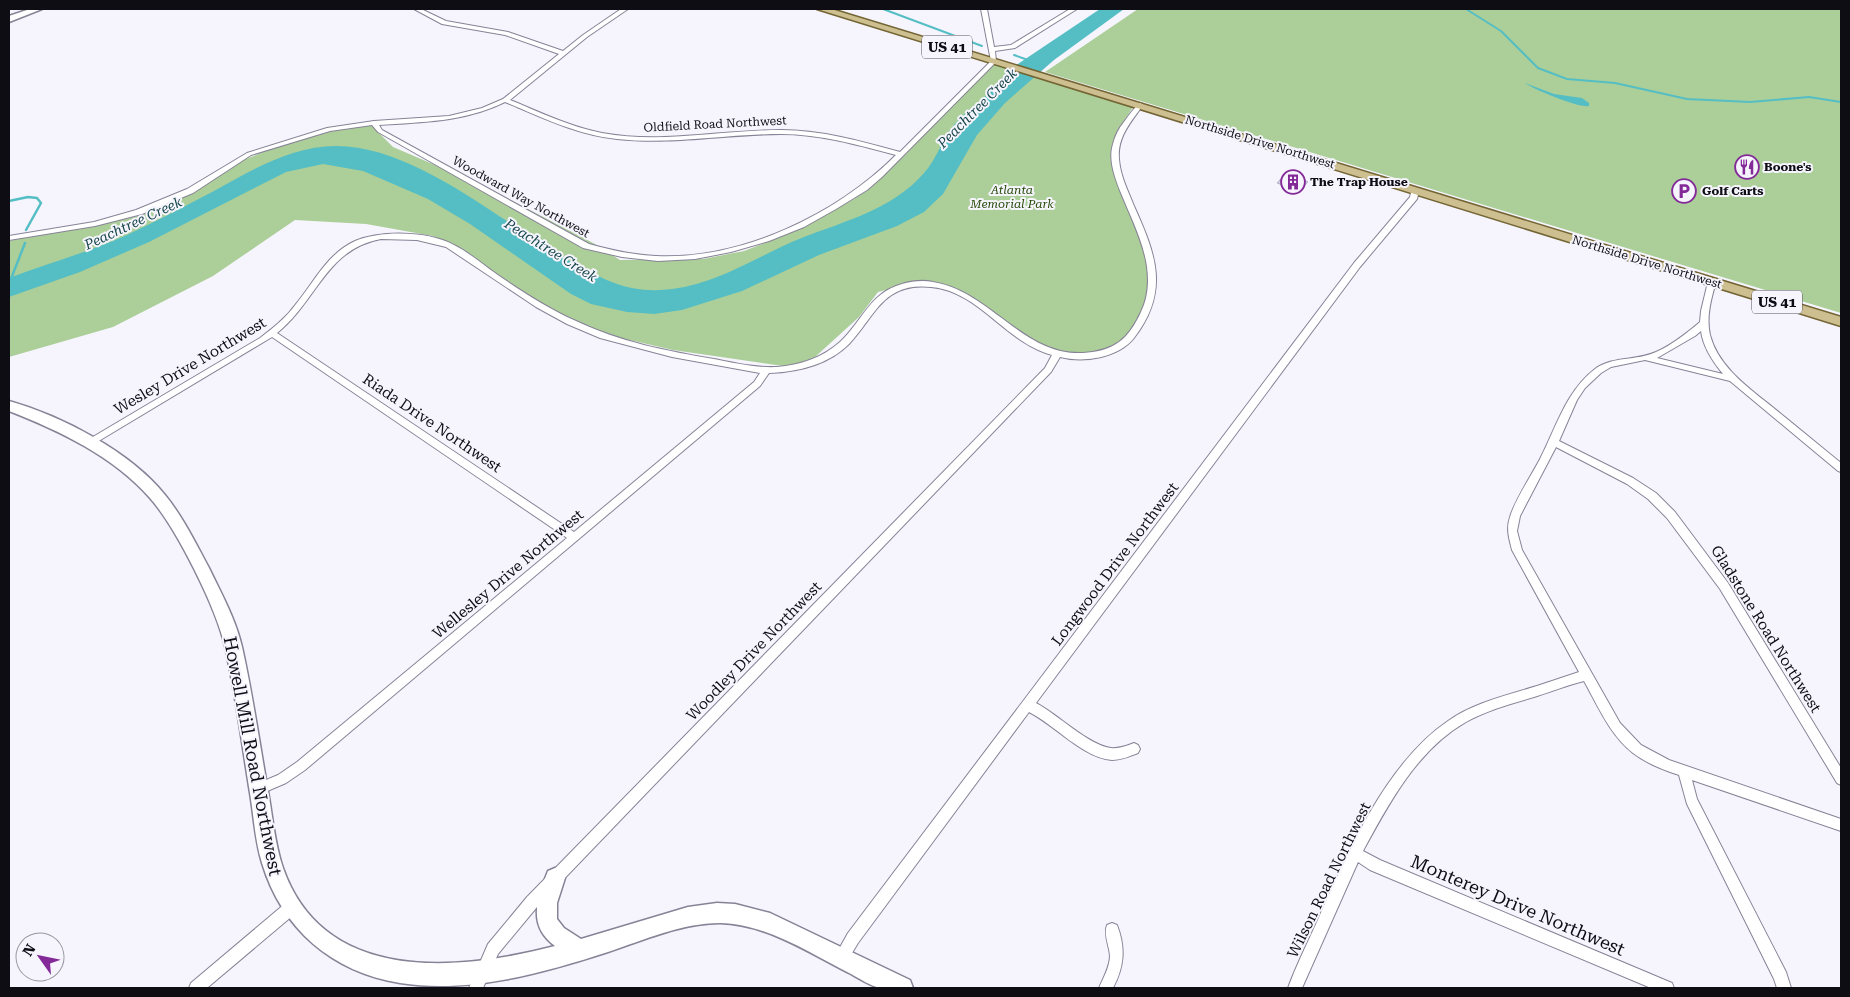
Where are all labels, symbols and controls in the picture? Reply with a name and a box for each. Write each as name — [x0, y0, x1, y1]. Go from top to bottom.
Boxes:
road number: US 41 — [922, 36, 972, 58]
water label: Peachtree Creek — [933, 65, 1020, 152]
street label: Oldfield Road Northwest — [643, 113, 787, 135]
street label: Northside Drive Northwest — [1183, 113, 1337, 172]
street label: Woodward Way Northwest — [450, 153, 592, 241]
restaurant icon: Boone's — [1734, 154, 1760, 180]
place label: Boone's — [1764, 160, 1811, 174]
building icon: The Trap House — [1280, 169, 1306, 195]
place label: The Trap House — [1310, 175, 1408, 189]
parking icon: Golf Carts — [1671, 178, 1697, 204]
park label: Atlanta Memorial Park — [969, 183, 1054, 211]
place label: Golf Carts — [1702, 184, 1763, 198]
water label: Peachtree Creek — [81, 193, 185, 253]
water label: Peachtree Creek — [501, 215, 600, 285]
street label: Northside Drive Northwest — [1570, 233, 1724, 292]
road number: US 41 — [1752, 290, 1802, 314]
street label: Wesley Drive Northwest — [111, 313, 270, 419]
street label: Riada Drive Northwest — [359, 370, 505, 476]
street label: Longwood Drive Northwest — [1048, 479, 1182, 649]
street label: Wellesley Drive Northwest — [429, 505, 587, 642]
street label: Gladstone Road Northwest — [1707, 542, 1825, 716]
street label: Woodley Drive Northwest — [683, 577, 826, 724]
street label: Howell Mill Road Northwest — [219, 634, 287, 878]
street label: Wilson Road Northwest — [1284, 799, 1375, 961]
street label: Monterey Drive Northwest — [1408, 850, 1628, 960]
north arrow — [15, 932, 65, 982]
text: N — [19, 941, 39, 959]

